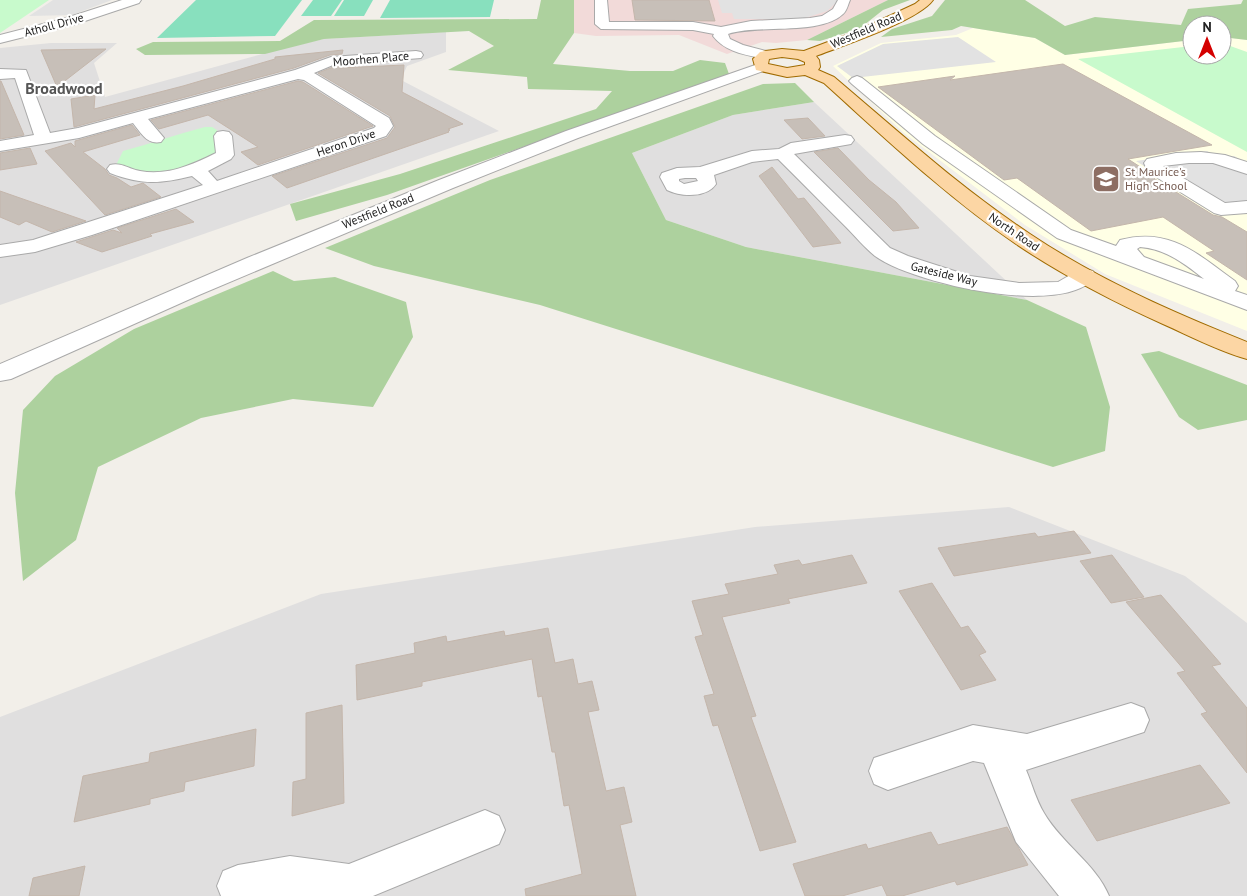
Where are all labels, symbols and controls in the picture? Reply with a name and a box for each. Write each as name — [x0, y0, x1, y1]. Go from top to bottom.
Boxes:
street label: Westfield Road — [828, 8, 904, 51]
street label: Atholl Drive — [22, 9, 85, 40]
north arrow — [1182, 15, 1232, 65]
text: N — [1202, 18, 1212, 36]
street label: Moorhen Place — [332, 48, 410, 69]
district label: Broadwood — [25, 78, 103, 98]
street label: Heron Drive — [314, 125, 377, 160]
school or university icon: St Maurice's High School — [1091, 164, 1121, 194]
place label: St Maurice's High School — [1125, 164, 1188, 193]
street label: Westfield Road — [340, 189, 416, 232]
street label: North Road — [986, 209, 1043, 254]
street label: Gateside Way — [909, 258, 979, 289]

